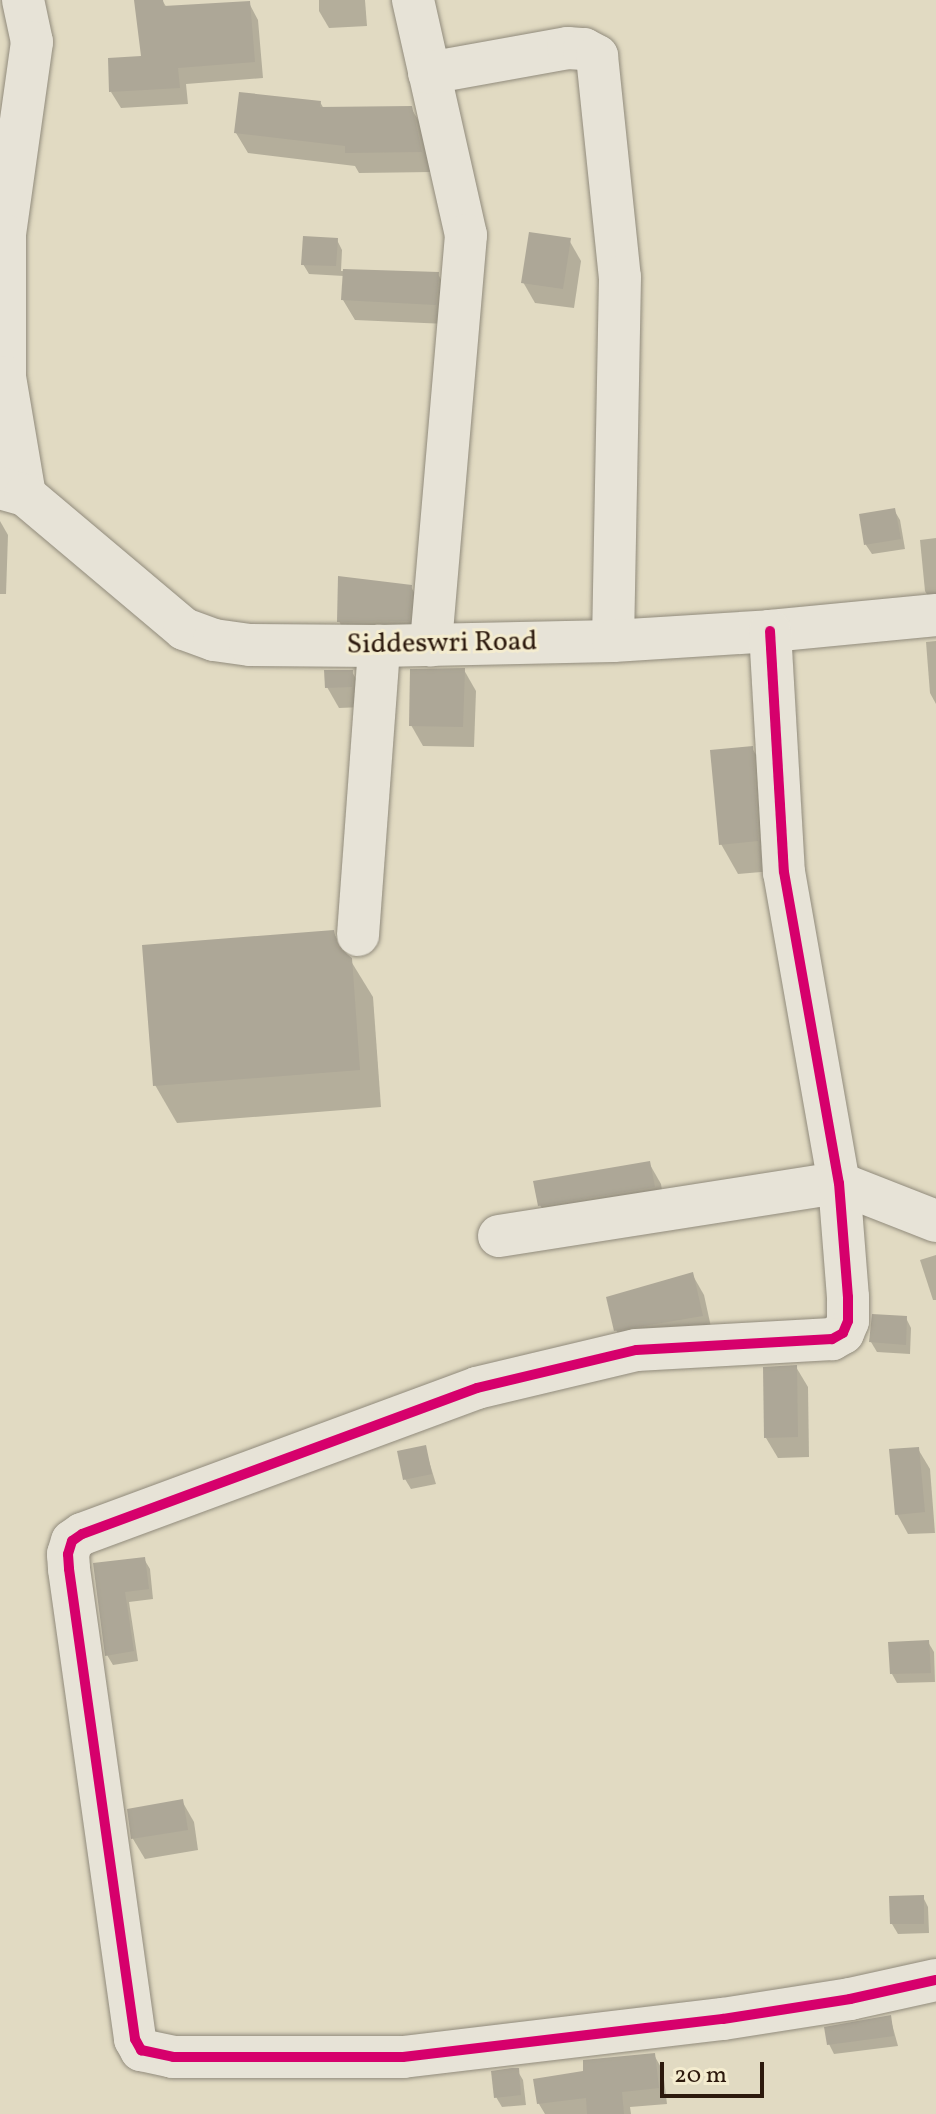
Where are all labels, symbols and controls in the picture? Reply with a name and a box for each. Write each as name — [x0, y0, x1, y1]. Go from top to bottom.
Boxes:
street label: Siddeswri Road — [346, 626, 538, 662]
scale bar — [664, 2046, 768, 2096]
text: 20 m — [674, 2059, 727, 2093]

